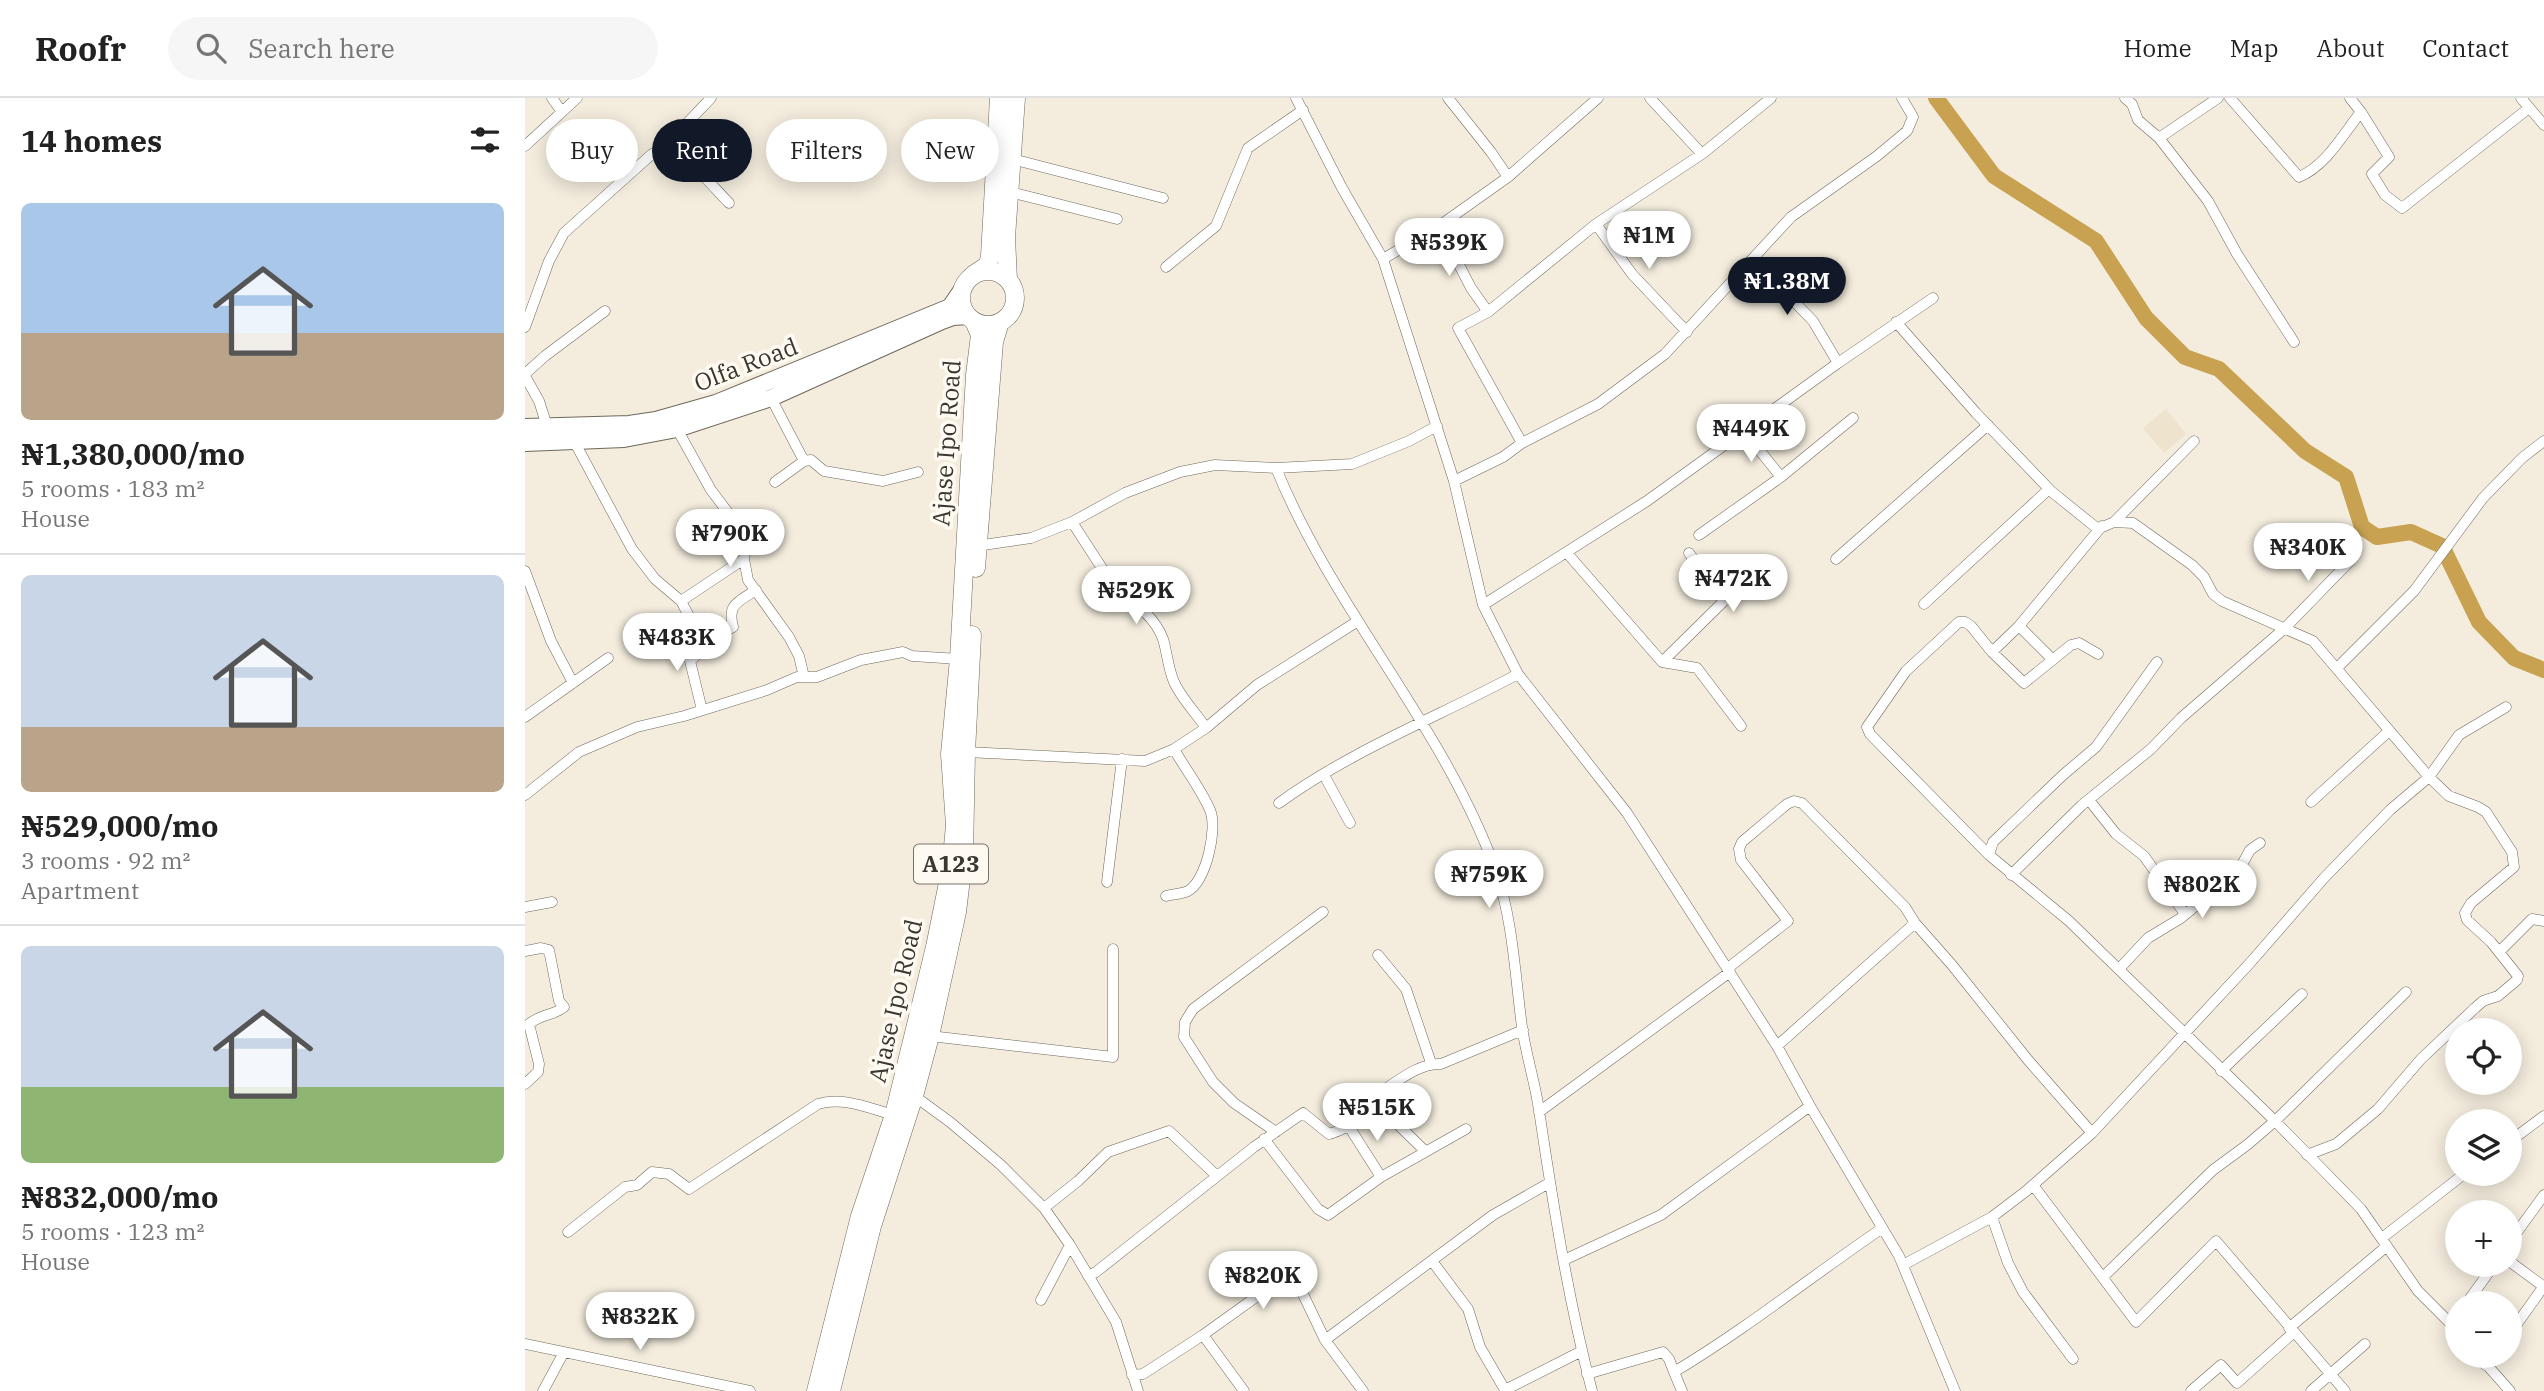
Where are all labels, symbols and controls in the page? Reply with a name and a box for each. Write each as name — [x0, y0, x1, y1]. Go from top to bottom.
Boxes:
search box — [168, 17, 658, 80]
text: Roofr — [35, 27, 126, 70]
icon: search — [192, 29, 230, 67]
text: Search here — [248, 31, 395, 65]
text: Home — [2124, 32, 2192, 64]
text: Map — [2230, 32, 2278, 64]
text: About — [2316, 32, 2384, 64]
text: Contact — [2422, 32, 2509, 64]
chip: Buy — [546, 119, 638, 182]
chip: Rent — [652, 119, 752, 182]
chip: Filters — [766, 119, 887, 182]
chip: New — [901, 119, 999, 182]
text: 14 homes — [21, 121, 162, 160]
icon: filters — [466, 121, 504, 159]
pin: ₦1M — [1615, 212, 1683, 271]
pin: ₦539K — [1400, 218, 1498, 278]
text: ₦1M — [1623, 219, 1675, 249]
text: ₦539K — [1411, 226, 1487, 256]
icon: home — [200, 248, 326, 374]
pin: ₦1.38M — [1730, 258, 1844, 317]
text: ₦1.38M — [1744, 265, 1830, 295]
street label: Olfa Road — [689, 330, 802, 398]
street label: Ajase Ipo Road — [924, 359, 968, 527]
pin: ₦449K — [1702, 404, 1800, 464]
text: ₦449K — [1713, 412, 1789, 442]
text: ₦1,380,000/mo — [21, 434, 245, 473]
text: 5 rooms · 183 m² — [21, 473, 204, 503]
text: House — [21, 503, 90, 533]
pin: ₦790K — [681, 510, 779, 569]
text: ₦790K — [692, 517, 768, 547]
pin: ₦340K — [2259, 524, 2357, 583]
text: ₦340K — [2270, 531, 2346, 561]
pin: ₦472K — [1684, 554, 1782, 614]
text: ₦472K — [1695, 562, 1771, 592]
pin: ₦529K — [1087, 566, 1185, 626]
text: ₦529K — [1098, 574, 1174, 604]
pin: ₦483K — [628, 614, 726, 673]
icon: home — [200, 620, 326, 746]
text: ₦483K — [639, 621, 715, 651]
text: ₦529,000/mo — [21, 806, 219, 845]
road number: A123 — [914, 844, 988, 884]
text: 3 rooms · 92 m² — [21, 845, 191, 875]
pin: ₦759K — [1440, 850, 1538, 910]
text: ₦759K — [1451, 858, 1527, 888]
pin: ₦802K — [2153, 860, 2251, 920]
text: ₦802K — [2164, 868, 2240, 898]
text: Apartment — [21, 875, 139, 905]
street label: Ajase Ipo Road — [861, 916, 929, 1086]
icon: home — [200, 991, 326, 1117]
map controls — [2445, 1018, 2522, 1368]
button: locate — [2445, 1018, 2522, 1095]
pin: ₦515K — [1328, 1084, 1426, 1143]
text: ₦515K — [1339, 1091, 1415, 1121]
button: layers — [2445, 1109, 2522, 1186]
text: ₦832,000/mo — [21, 1177, 219, 1216]
button: + — [2445, 1200, 2522, 1277]
text: 5 rooms · 123 m² — [21, 1216, 204, 1246]
text: House — [21, 1246, 90, 1276]
pin: ₦820K — [1214, 1252, 1312, 1311]
text: ₦820K — [1225, 1259, 1301, 1289]
button: − — [2445, 1291, 2522, 1368]
pin: ₦832K — [591, 1292, 689, 1352]
text: ₦832K — [602, 1300, 678, 1330]

